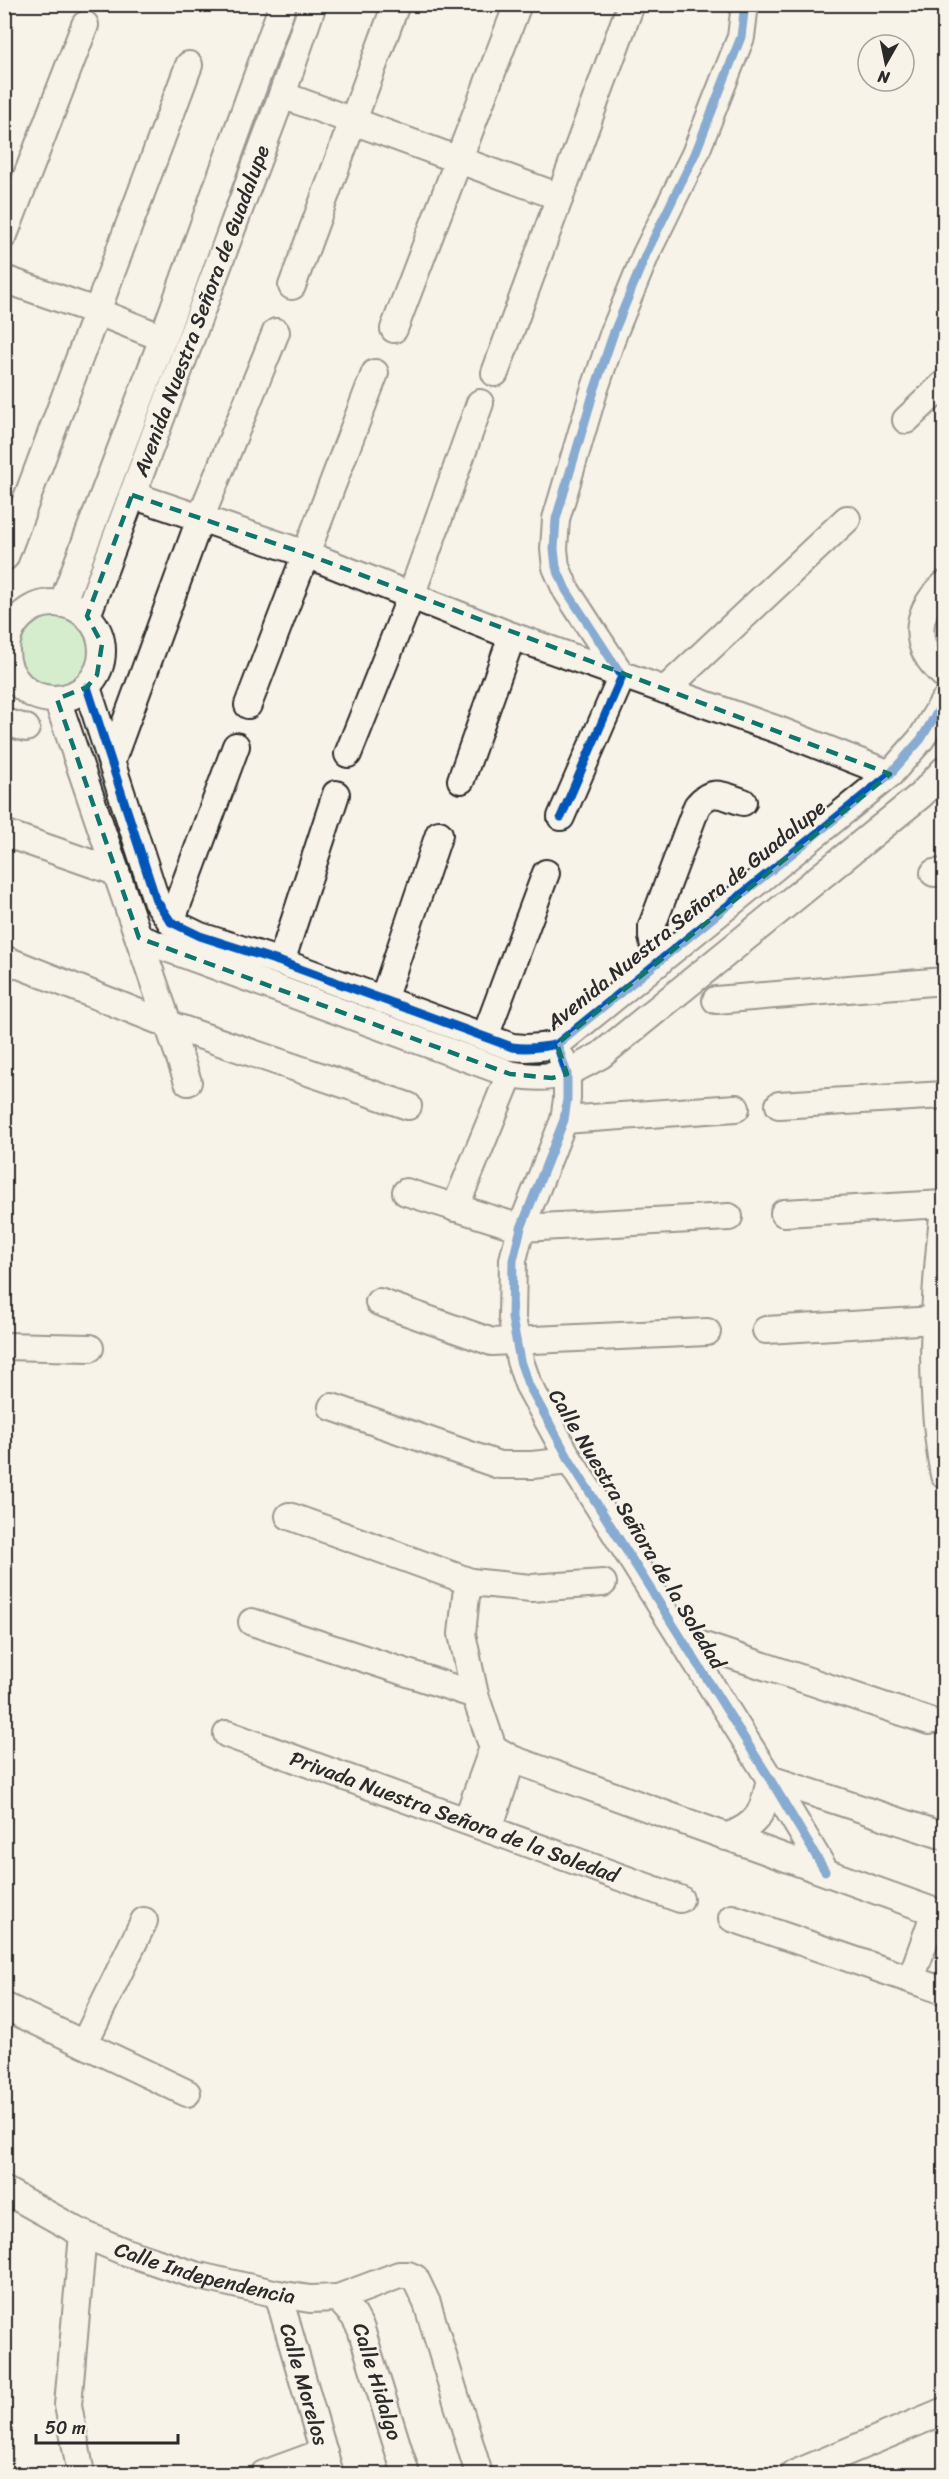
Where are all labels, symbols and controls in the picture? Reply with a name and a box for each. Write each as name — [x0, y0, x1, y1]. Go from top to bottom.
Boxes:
north arrow — [856, 33, 916, 93]
text: N — [875, 62, 892, 93]
street label: Avenida Nuestra Señora de Guadalupe — [121, 139, 281, 483]
street label: Avenida Nuestra Señora de Guadalupe — [537, 790, 835, 1041]
street label: Calle Nuestra Señora de la Soledad — [538, 1381, 737, 1679]
street label: Privada Nuestra Señora de la Soledad — [284, 1739, 626, 1895]
street label: Calle Independencia — [108, 2230, 298, 2315]
street label: Calle Morelos — [268, 2318, 340, 2450]
street label: Calle Hidalgo — [341, 2318, 414, 2446]
scale bar — [36, 2407, 178, 2445]
text: 50 m — [45, 2412, 86, 2444]

